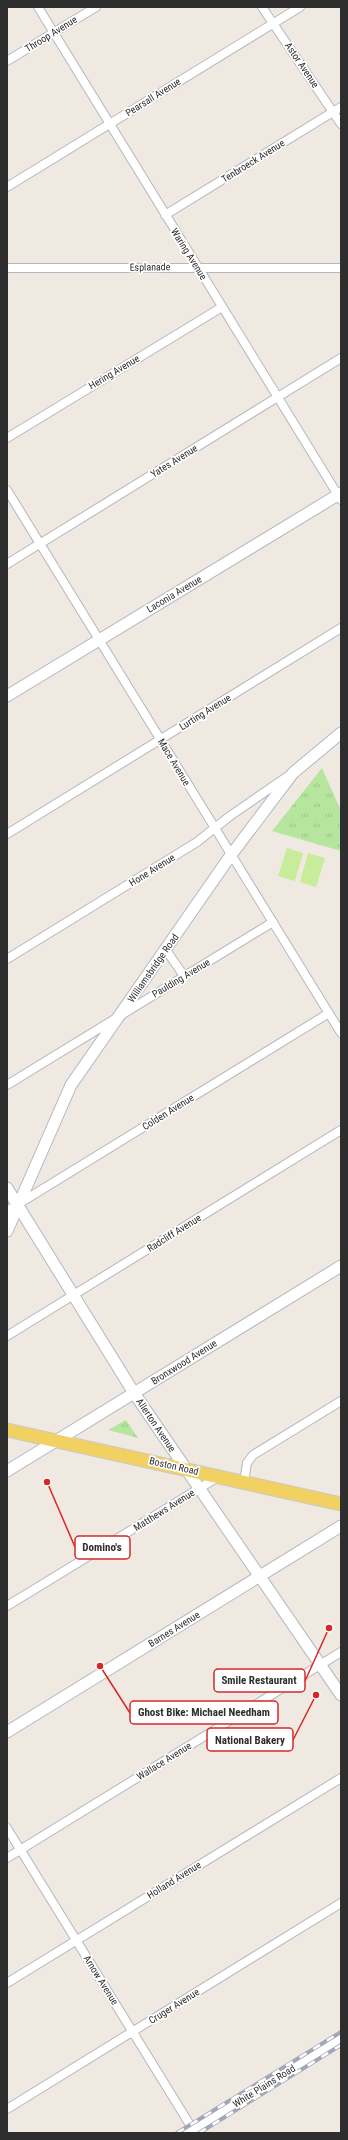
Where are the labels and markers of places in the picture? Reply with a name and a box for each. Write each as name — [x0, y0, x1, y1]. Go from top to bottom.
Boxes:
callout: Domino's — [75, 1536, 130, 1559]
callout: Smile Restaurant — [214, 1669, 305, 1692]
callout: Ghost Bike: Michael Needham — [130, 1701, 278, 1724]
callout: National Bakery — [207, 1728, 293, 1751]

